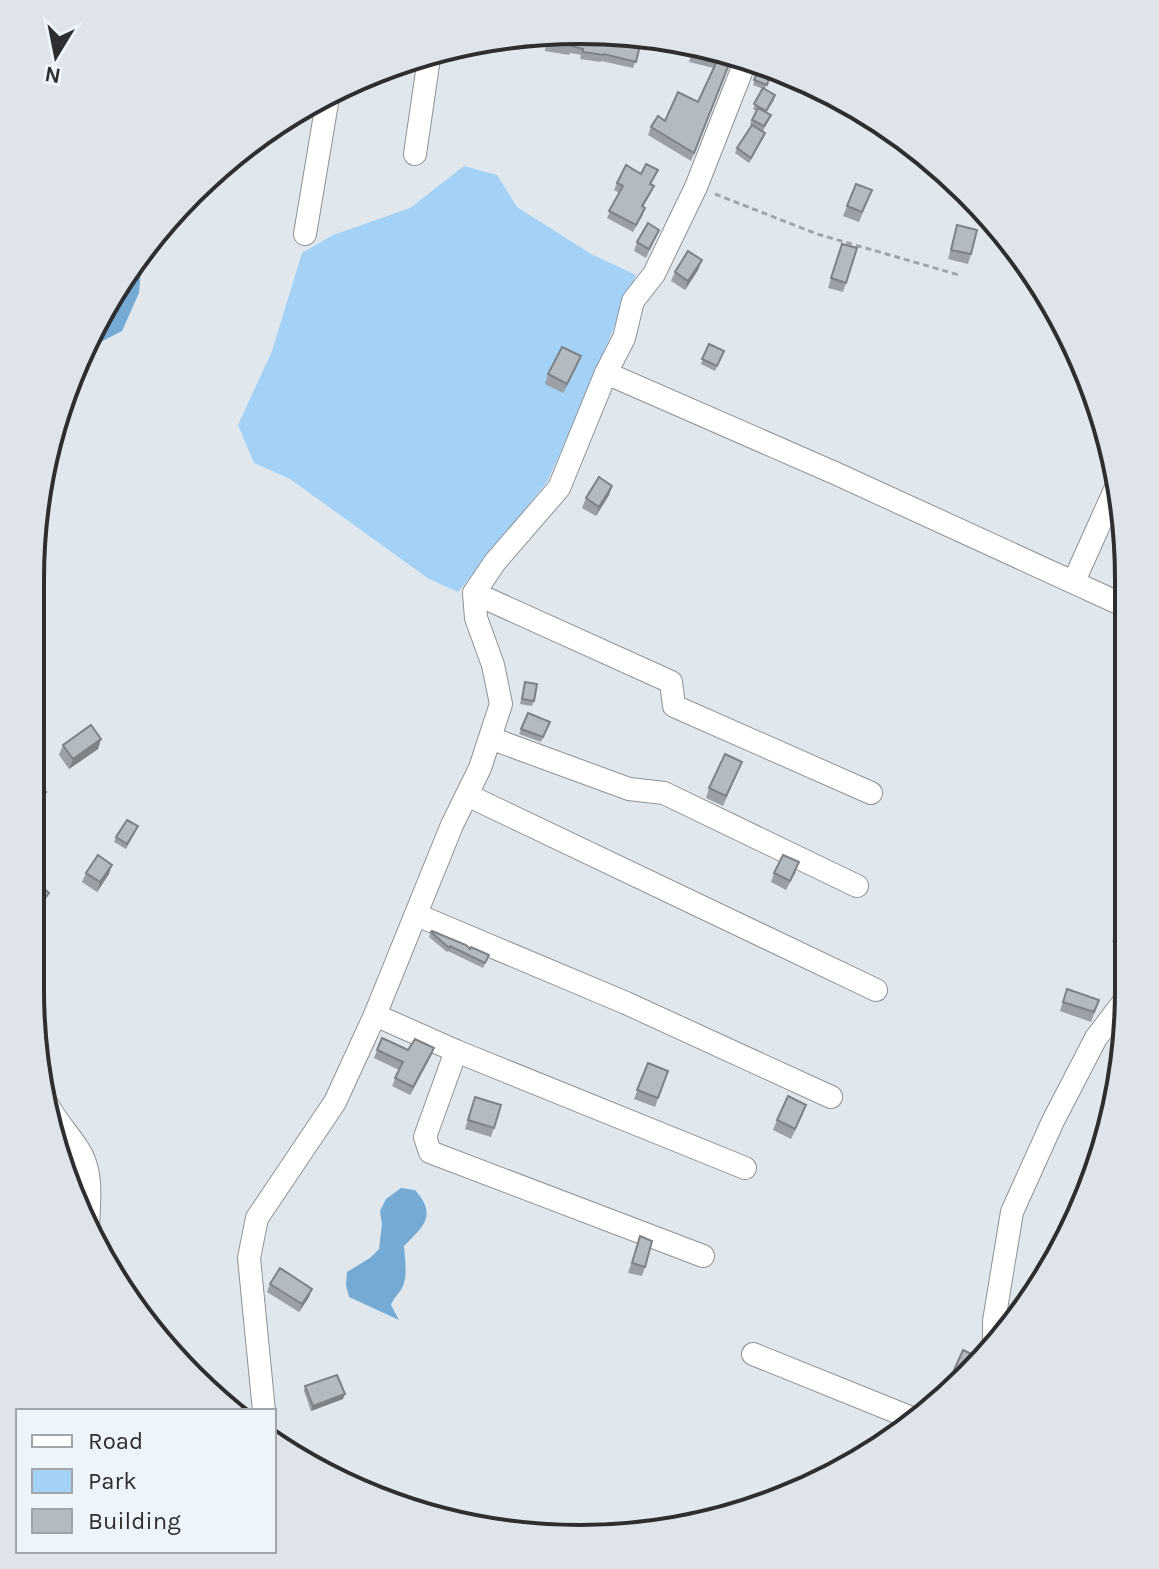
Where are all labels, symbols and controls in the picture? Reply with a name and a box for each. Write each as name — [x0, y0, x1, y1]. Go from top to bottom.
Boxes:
north arrow — [16, 16, 96, 96]
text: N — [43, 61, 63, 89]
legend — [16, 1409, 276, 1553]
text: Road — [88, 1427, 143, 1455]
text: Park — [88, 1467, 137, 1495]
text: Building — [88, 1507, 181, 1535]

